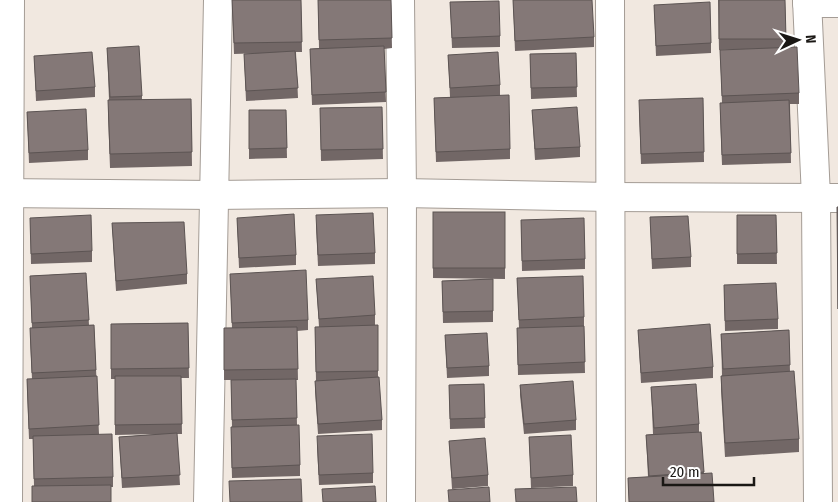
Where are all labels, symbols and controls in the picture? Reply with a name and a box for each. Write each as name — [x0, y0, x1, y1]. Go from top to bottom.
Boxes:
north arrow — [773, 15, 823, 65]
text: N — [802, 34, 819, 44]
scale bar — [663, 454, 754, 486]
text: 20 m — [670, 463, 700, 481]

